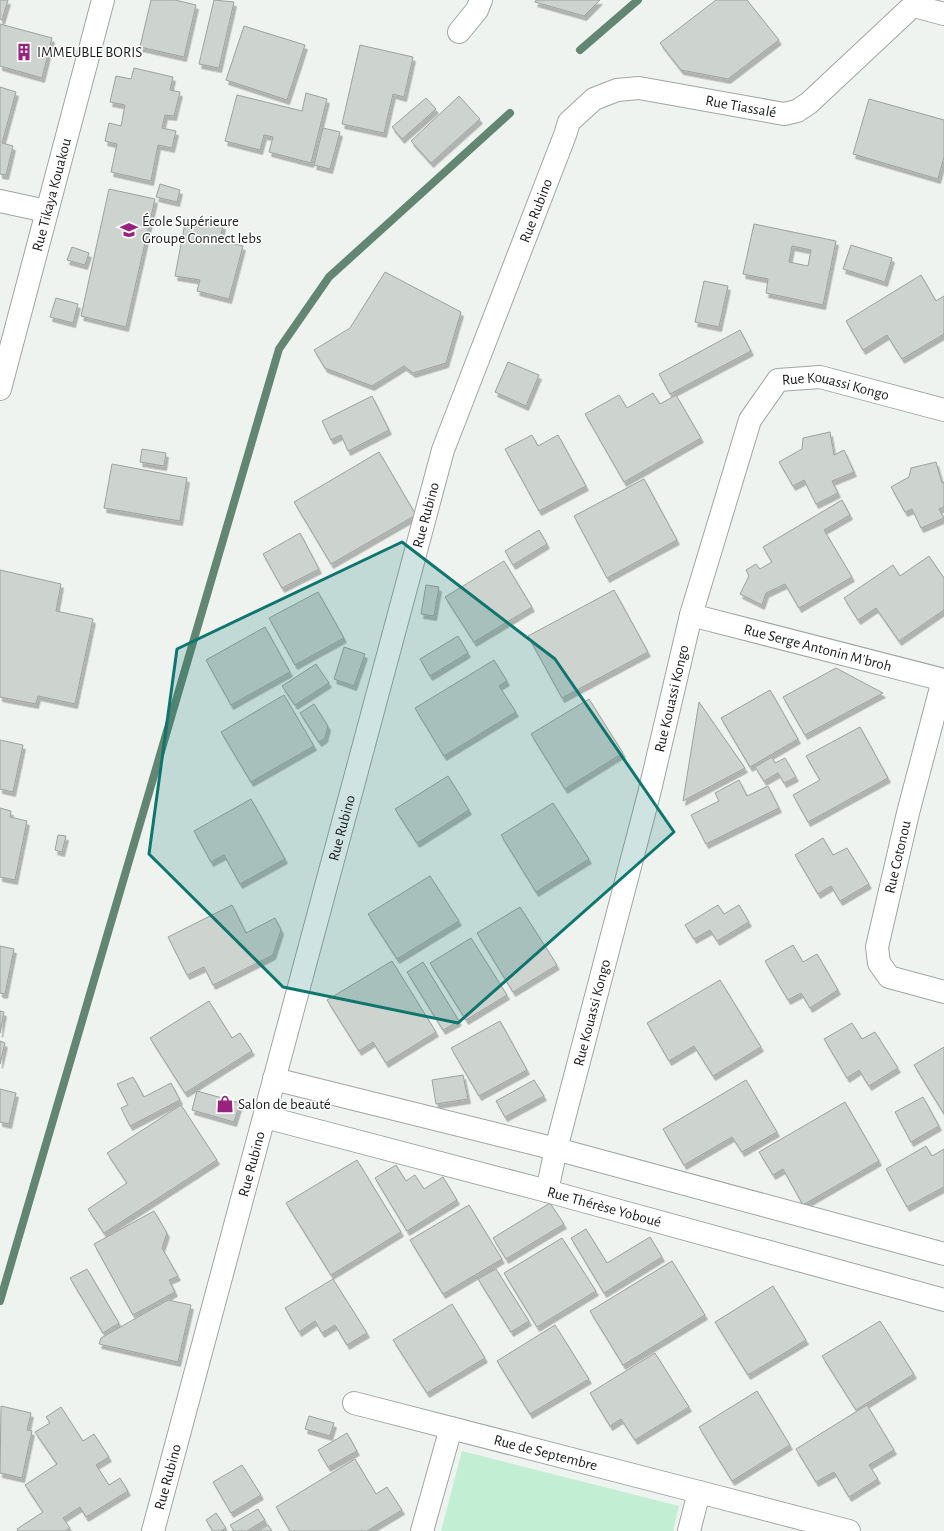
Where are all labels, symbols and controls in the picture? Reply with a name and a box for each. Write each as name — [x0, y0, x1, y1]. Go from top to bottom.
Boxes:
building icon: IMMEUBLE BORIS — [14, 42, 34, 62]
place label: IMMEUBLE BORIS — [37, 45, 142, 60]
street label: Rue Tiassalé — [704, 93, 778, 120]
street label: Rue Tikaya Kouakou — [29, 136, 74, 253]
street label: Rue Rubino — [517, 176, 555, 245]
place label: École Supérieure Groupe Connect Iebs — [142, 212, 261, 246]
school or university icon: École Supérieure Groupe Connect Iebs — [119, 220, 139, 240]
street label: Rue Kouassi Kongo — [781, 369, 891, 403]
street label: Rue Rubino — [410, 481, 442, 549]
street label: Rue Serge Antonin M'broh — [742, 621, 893, 674]
street label: Rue Kouassi Kongo — [652, 643, 691, 754]
street label: Rue Rubino — [326, 793, 358, 862]
street label: Rue Cotonou — [882, 819, 914, 895]
street label: Rue Kouassi Kongo — [571, 958, 613, 1068]
shop icon: Salon de beauté — [215, 1094, 235, 1114]
place label: Salon de beauté — [238, 1097, 331, 1112]
street label: Rue Rubino — [236, 1130, 267, 1198]
street label: Rue Thérèse Yoboué — [546, 1184, 663, 1230]
street label: Rue de Septembre — [492, 1432, 599, 1473]
street label: Rue Rubino — [152, 1442, 183, 1511]

